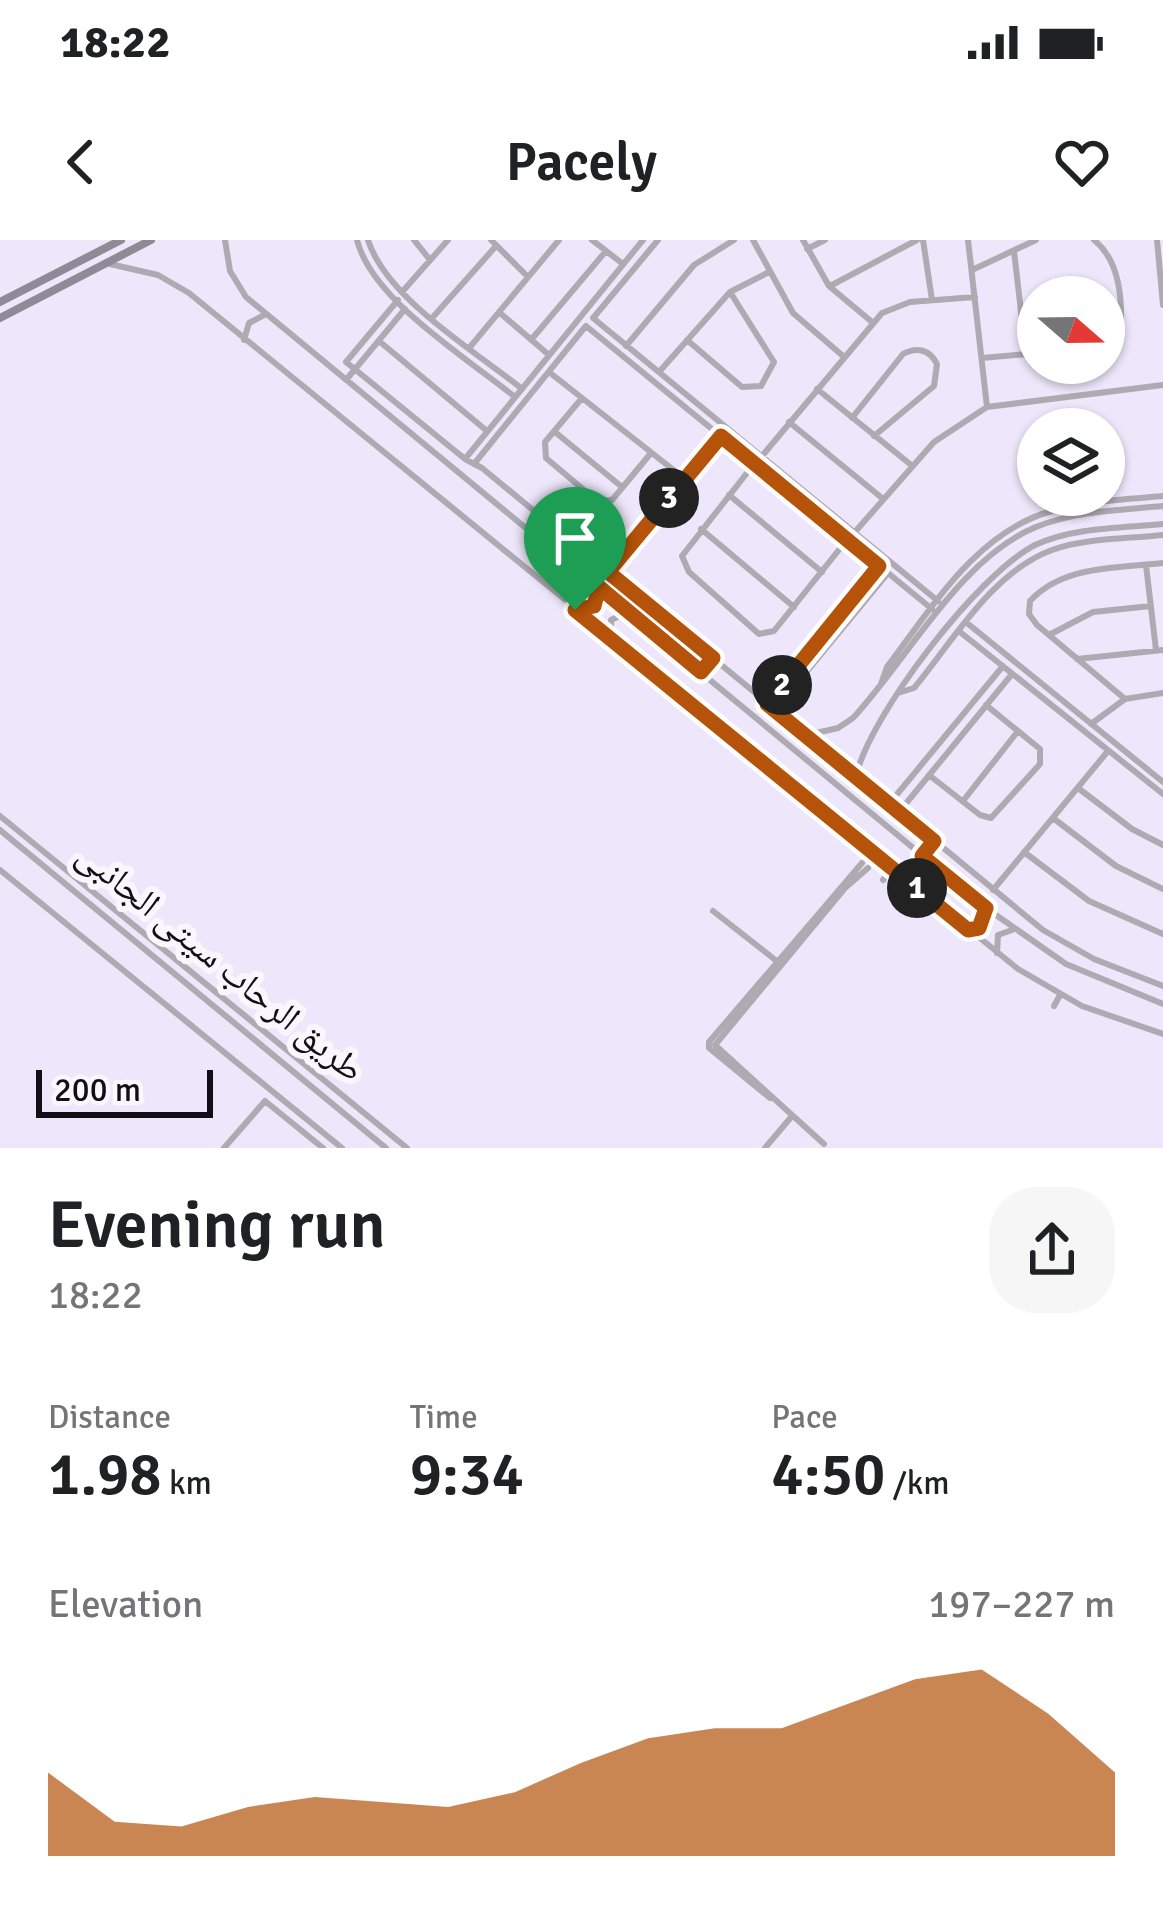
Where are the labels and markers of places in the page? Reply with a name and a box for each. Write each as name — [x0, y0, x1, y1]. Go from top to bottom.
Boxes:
pin: 3 — [639, 468, 699, 528]
pin — [524, 487, 626, 610]
pin: 2 — [752, 655, 812, 715]
pin: 1 — [887, 858, 947, 918]

